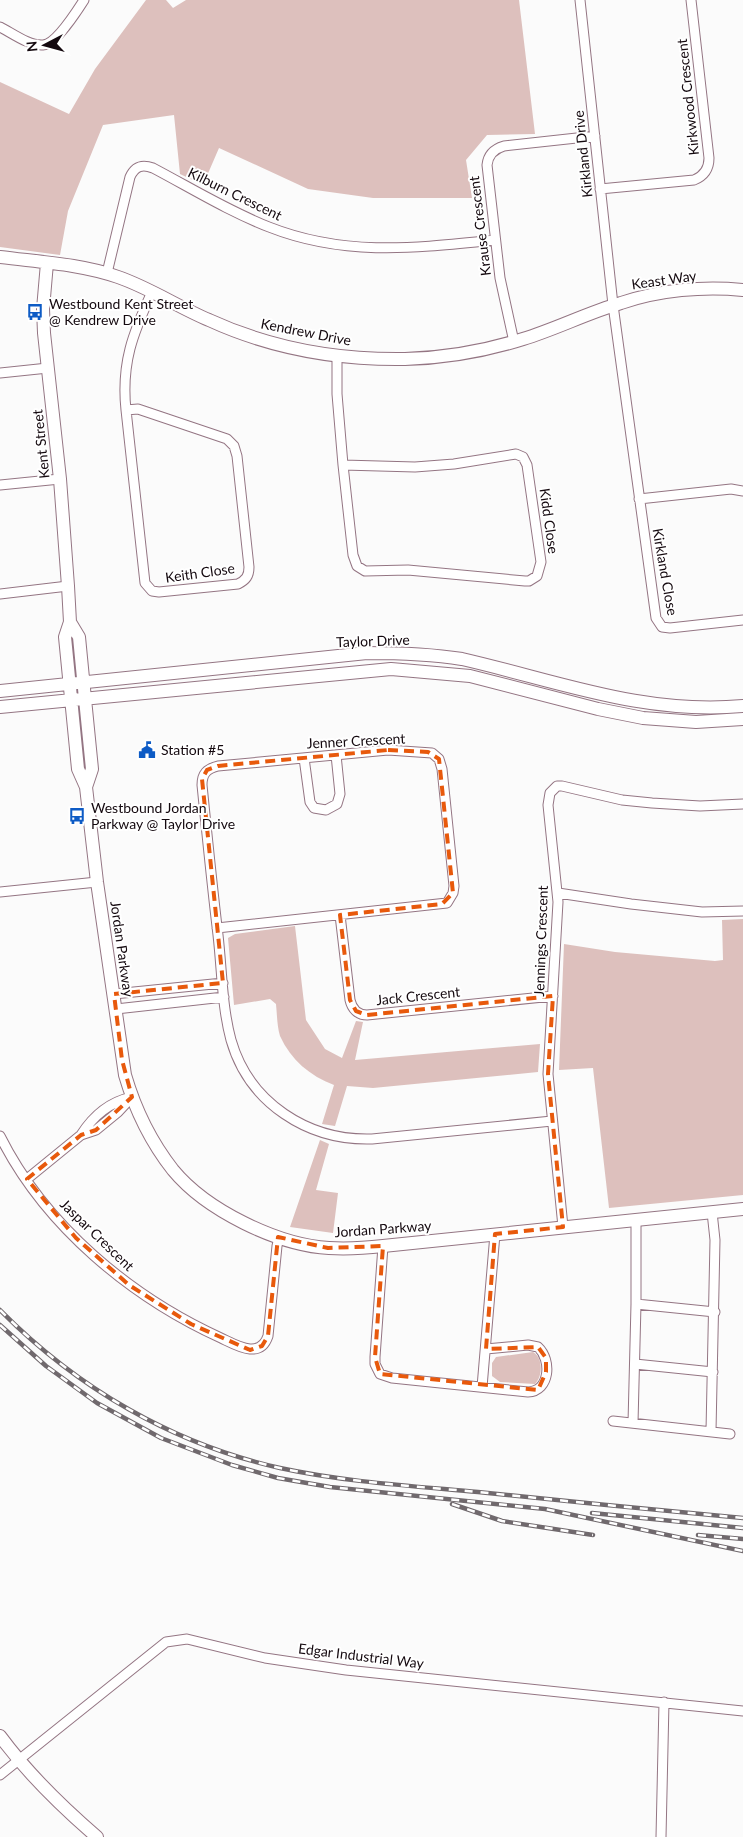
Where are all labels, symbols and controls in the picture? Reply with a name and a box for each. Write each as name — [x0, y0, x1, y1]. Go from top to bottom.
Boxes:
north arrow — [20, 20, 70, 70]
street label: Kirkwood Crescent — [673, 38, 702, 156]
text: N — [23, 40, 41, 53]
street label: Kirkland Drive — [569, 110, 596, 199]
street label: Kilburn Crescent — [186, 163, 285, 224]
street label: Krause Crescent — [465, 175, 494, 277]
street label: Keast Way — [630, 266, 698, 292]
place label: Westbound Kent Street @ Kendrew Drive — [49, 295, 193, 328]
bus stop icon: Westbound Kent Street @ Kendrew Drive — [25, 302, 45, 322]
street label: Kendrew Drive — [260, 314, 353, 349]
street label: Kent Street — [28, 409, 53, 479]
street label: Kidd Close — [536, 487, 563, 555]
street label: Kirkland Close — [649, 527, 682, 617]
street label: Keith Close — [164, 559, 236, 586]
street label: Taylor Drive — [336, 631, 410, 650]
street label: Jenner Crescent — [306, 729, 406, 752]
public building icon: Station #5 — [137, 740, 157, 760]
place label: Station #5 — [161, 741, 224, 758]
place label: Westbound Jordan Parkway @ Taylor Drive — [91, 799, 235, 832]
bus stop icon: Westbound Jordan Parkway @ Taylor Drive — [67, 806, 87, 826]
street label: Jennings Crescent — [530, 885, 551, 997]
street label: Jordan Parkway — [107, 900, 138, 999]
street label: Jack Crescent — [375, 983, 461, 1008]
street label: Jaspar Crescent — [57, 1195, 138, 1274]
street label: Jordan Parkway — [334, 1217, 433, 1240]
street label: Edgar Industrial Way — [297, 1639, 426, 1672]

